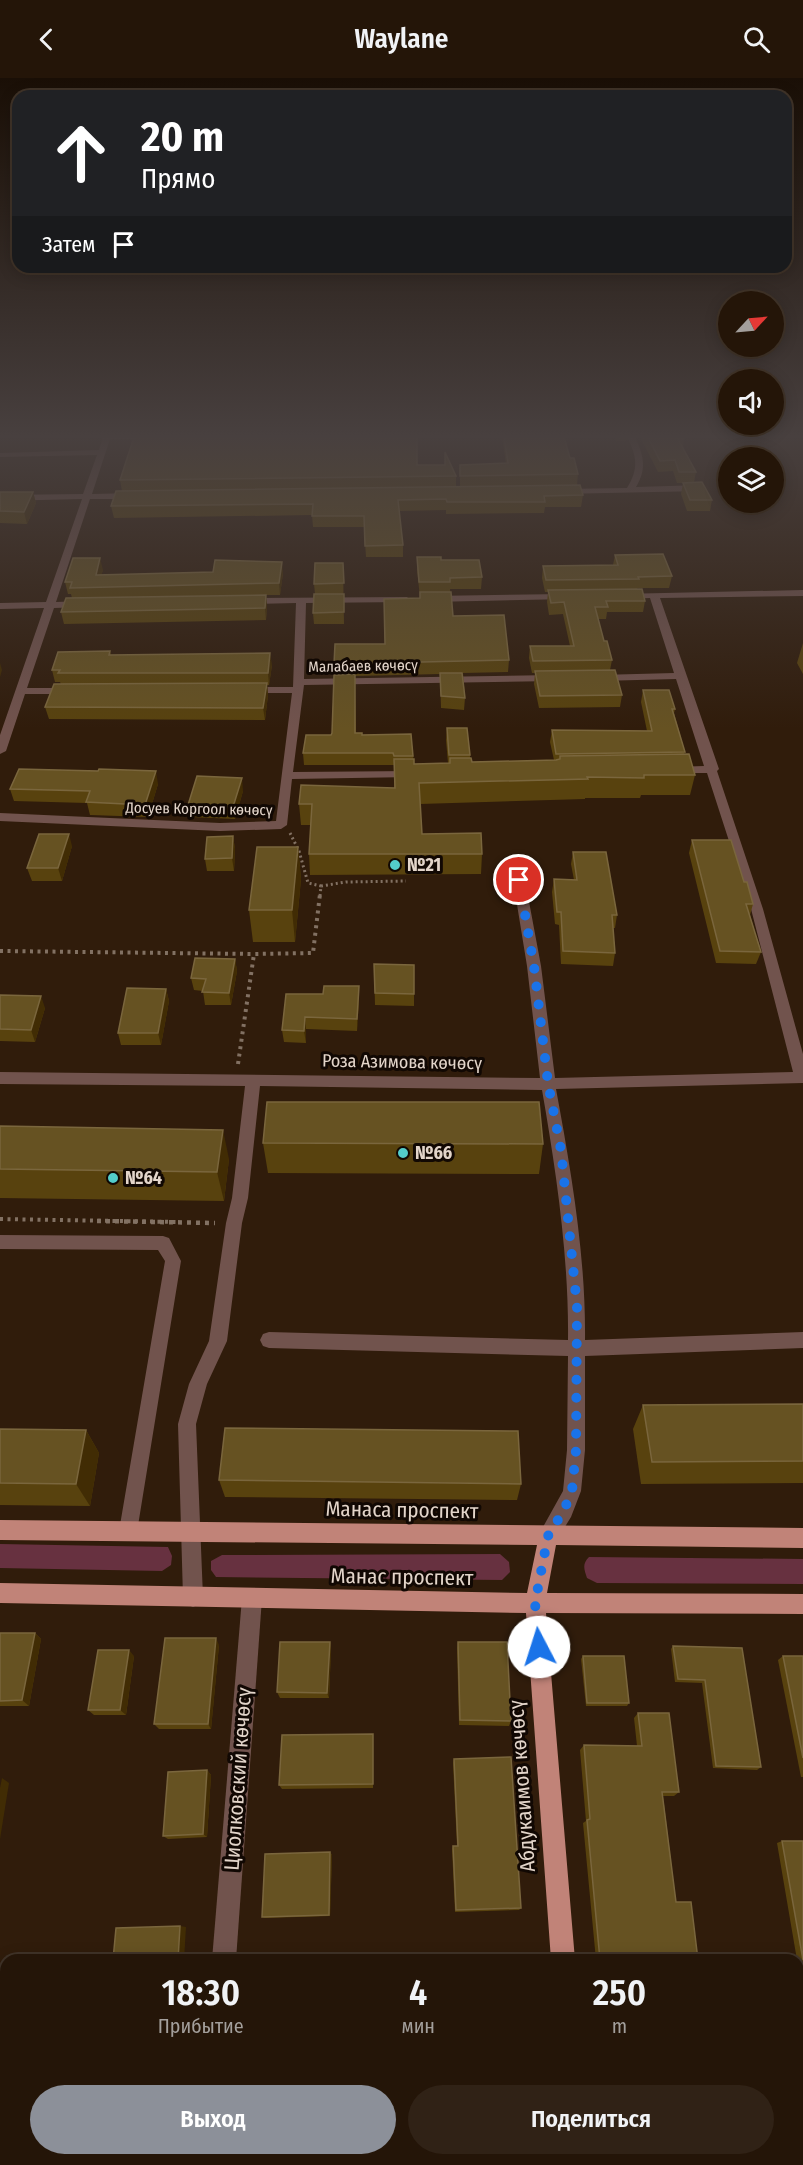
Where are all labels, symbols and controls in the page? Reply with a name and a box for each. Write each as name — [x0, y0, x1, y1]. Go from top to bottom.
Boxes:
icon: back — [30, 23, 63, 56]
text: Waylane — [355, 23, 448, 55]
icon: search — [740, 23, 773, 56]
text: 20 m — [141, 112, 224, 162]
icon: ahead — [42, 114, 120, 192]
text: Прямо — [141, 163, 215, 195]
icon: arrive — [107, 228, 140, 261]
text: Затем — [42, 231, 95, 258]
north arrow — [718, 291, 784, 357]
map controls — [718, 291, 784, 513]
button: sound — [718, 369, 784, 435]
button: layers — [718, 447, 784, 513]
street label: Малабаев көчөсү — [308, 656, 418, 676]
street label: Досуев Коргоол көчөсү — [124, 799, 273, 819]
place label: №21 — [407, 854, 441, 876]
pin — [493, 854, 544, 905]
marker: №21 — [388, 858, 402, 872]
icon: arrive — [502, 863, 535, 896]
street label: Роза Азимова көчөсү — [322, 1050, 482, 1074]
place label: №66 — [415, 1142, 452, 1164]
marker: №66 — [396, 1146, 410, 1160]
place label: №64 — [125, 1167, 162, 1189]
marker: №64 — [106, 1171, 120, 1185]
street label: Манаса проспект — [325, 1496, 479, 1524]
street label: Манас проспект — [330, 1563, 474, 1591]
position arrow — [507, 1615, 571, 1679]
street label: Циолковский көчөсү — [219, 1686, 257, 1871]
street label: Абдукаимов көчөсү — [503, 1698, 541, 1873]
text: 18:30 — [161, 1971, 240, 2015]
text: 4 — [409, 1971, 427, 2015]
text: 250 — [593, 1971, 646, 2015]
text: Прибытие — [158, 2014, 244, 2038]
text: мин — [401, 2014, 435, 2038]
text: m — [612, 2014, 627, 2038]
button: Выход — [30, 2085, 396, 2154]
button: Поделиться — [408, 2085, 774, 2154]

